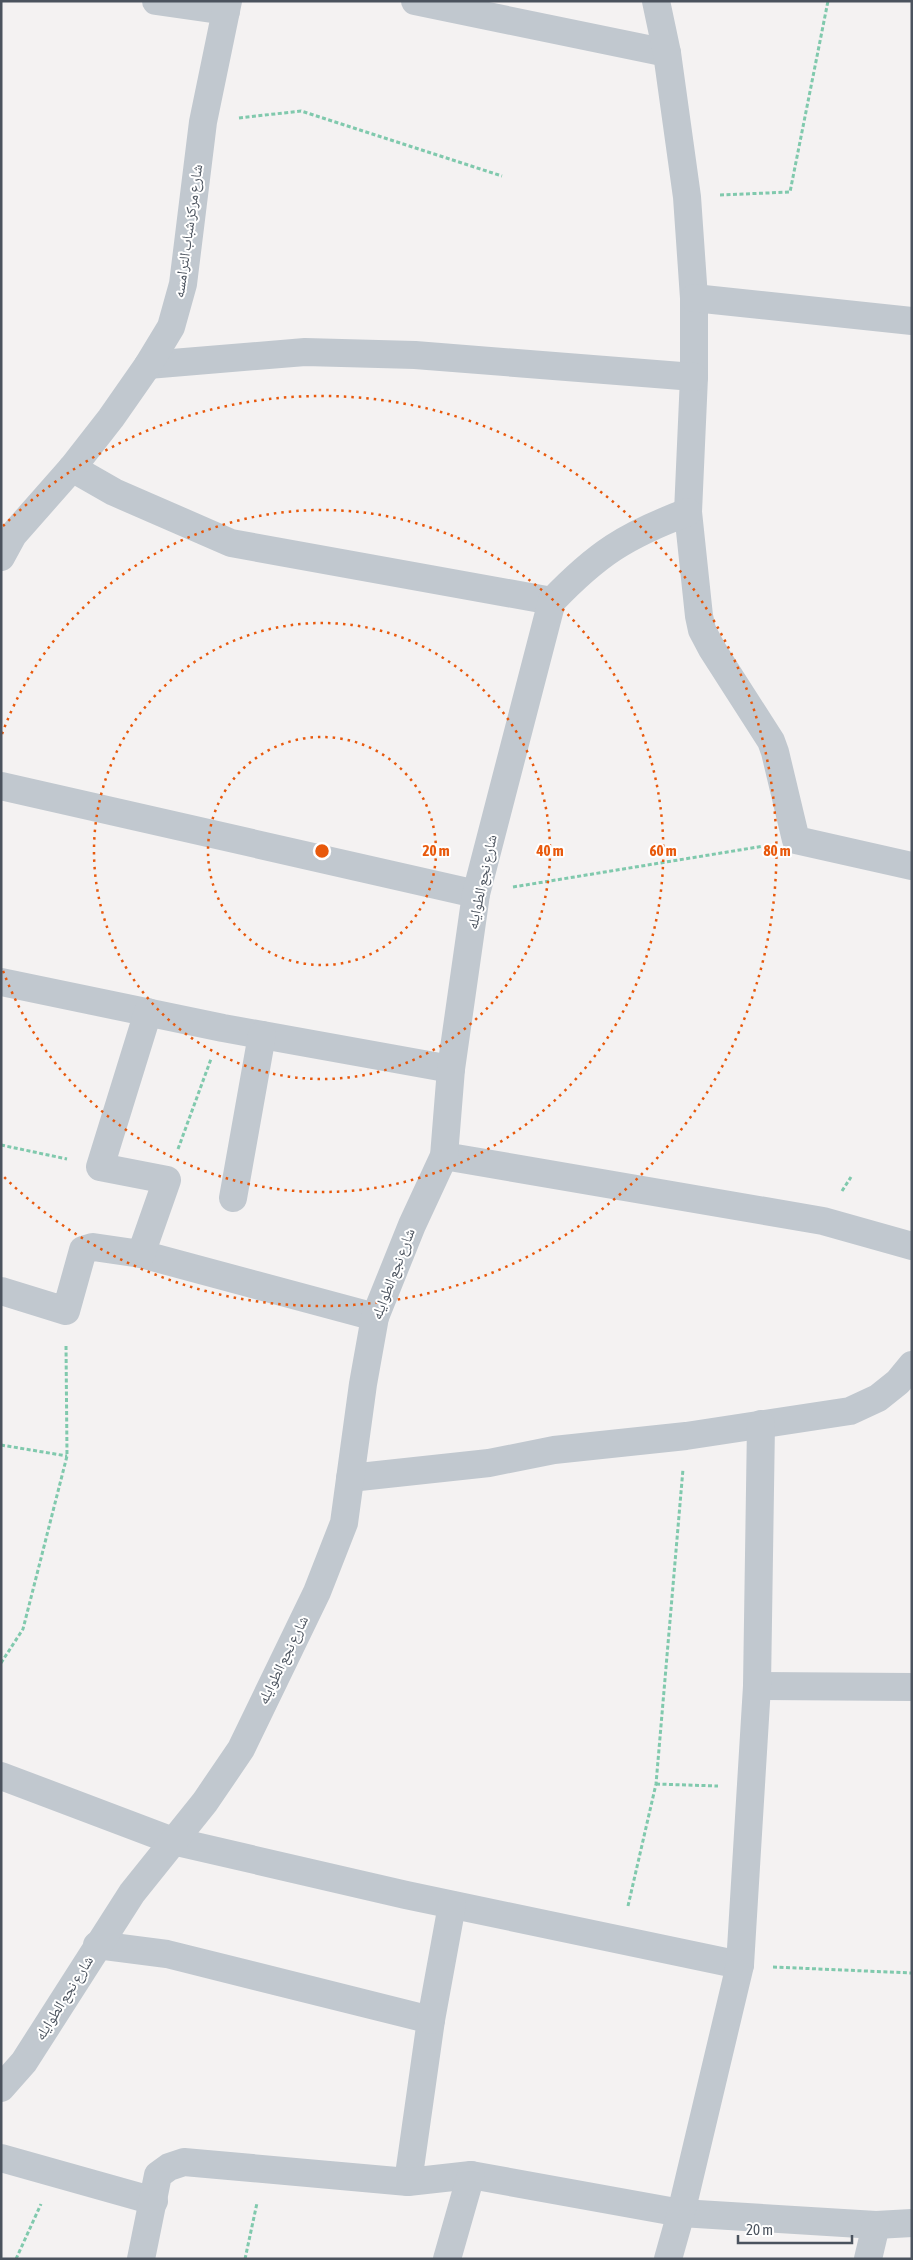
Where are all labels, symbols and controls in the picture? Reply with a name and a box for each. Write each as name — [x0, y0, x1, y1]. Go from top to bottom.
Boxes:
street label: شارع مركز شباب الترامسه — [170, 163, 207, 299]
street label: شارع نجع الطوايله — [463, 833, 502, 931]
centre of rings — [313, 842, 331, 860]
text: 20 m — [423, 842, 450, 859]
text: 40 m — [536, 842, 564, 859]
text: 60 m — [650, 842, 677, 859]
text: 80 m — [764, 842, 791, 859]
street label: شارع نجع الطوايله — [367, 1226, 420, 1323]
street label: شارع نجع الطوايله — [254, 1613, 313, 1708]
street label: شارع نجع الطوايله — [31, 1952, 98, 2044]
scale bar — [738, 2212, 852, 2244]
text: 20 m — [746, 2221, 773, 2238]

